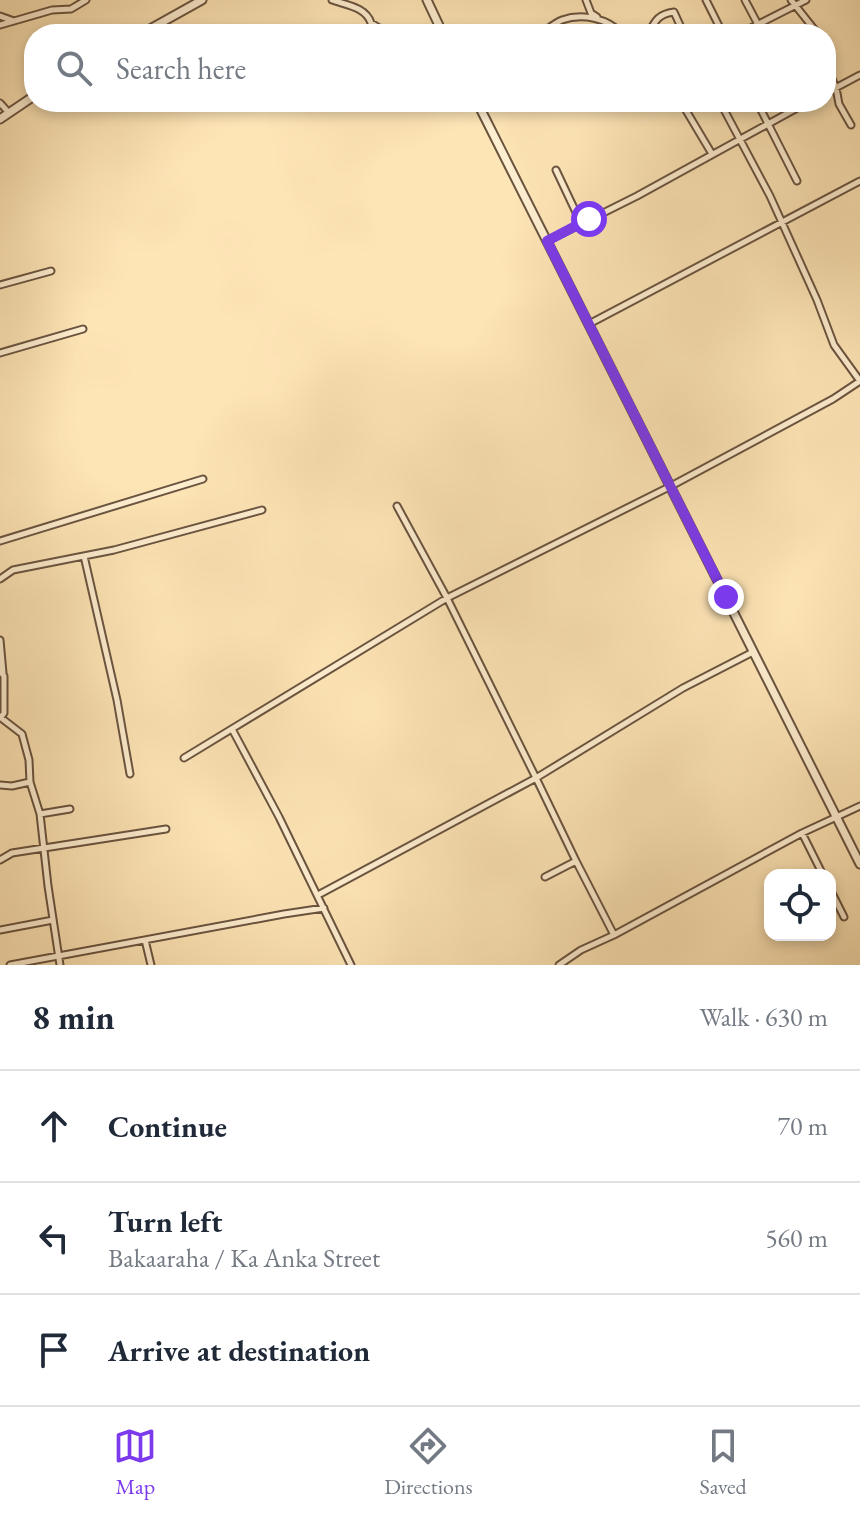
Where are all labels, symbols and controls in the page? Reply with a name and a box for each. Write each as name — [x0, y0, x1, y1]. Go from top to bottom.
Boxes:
search box — [24, 24, 836, 112]
icon: search — [52, 46, 96, 90]
text: Search here — [116, 49, 246, 88]
route start — [571, 201, 607, 237]
route end — [708, 579, 744, 615]
map controls — [764, 869, 836, 941]
button: locate — [764, 869, 836, 941]
text: 8 min — [32, 995, 115, 1039]
text: Walk · 630 m — [700, 1000, 828, 1034]
icon: ahead — [32, 1104, 76, 1148]
text: Continue — [108, 1107, 227, 1146]
text: 70 m — [778, 1109, 828, 1143]
text: Turn left — [108, 1202, 222, 1241]
icon: left — [32, 1216, 76, 1260]
text: 560 m — [765, 1221, 828, 1255]
text: Bakaaraha / Ka Anka Street — [108, 1241, 380, 1275]
icon: arrive — [32, 1328, 76, 1372]
text: Arrive at destination — [108, 1331, 370, 1370]
tab: Map — [113, 1424, 157, 1501]
tab: Directions — [384, 1424, 473, 1501]
tab: Saved — [699, 1424, 747, 1501]

